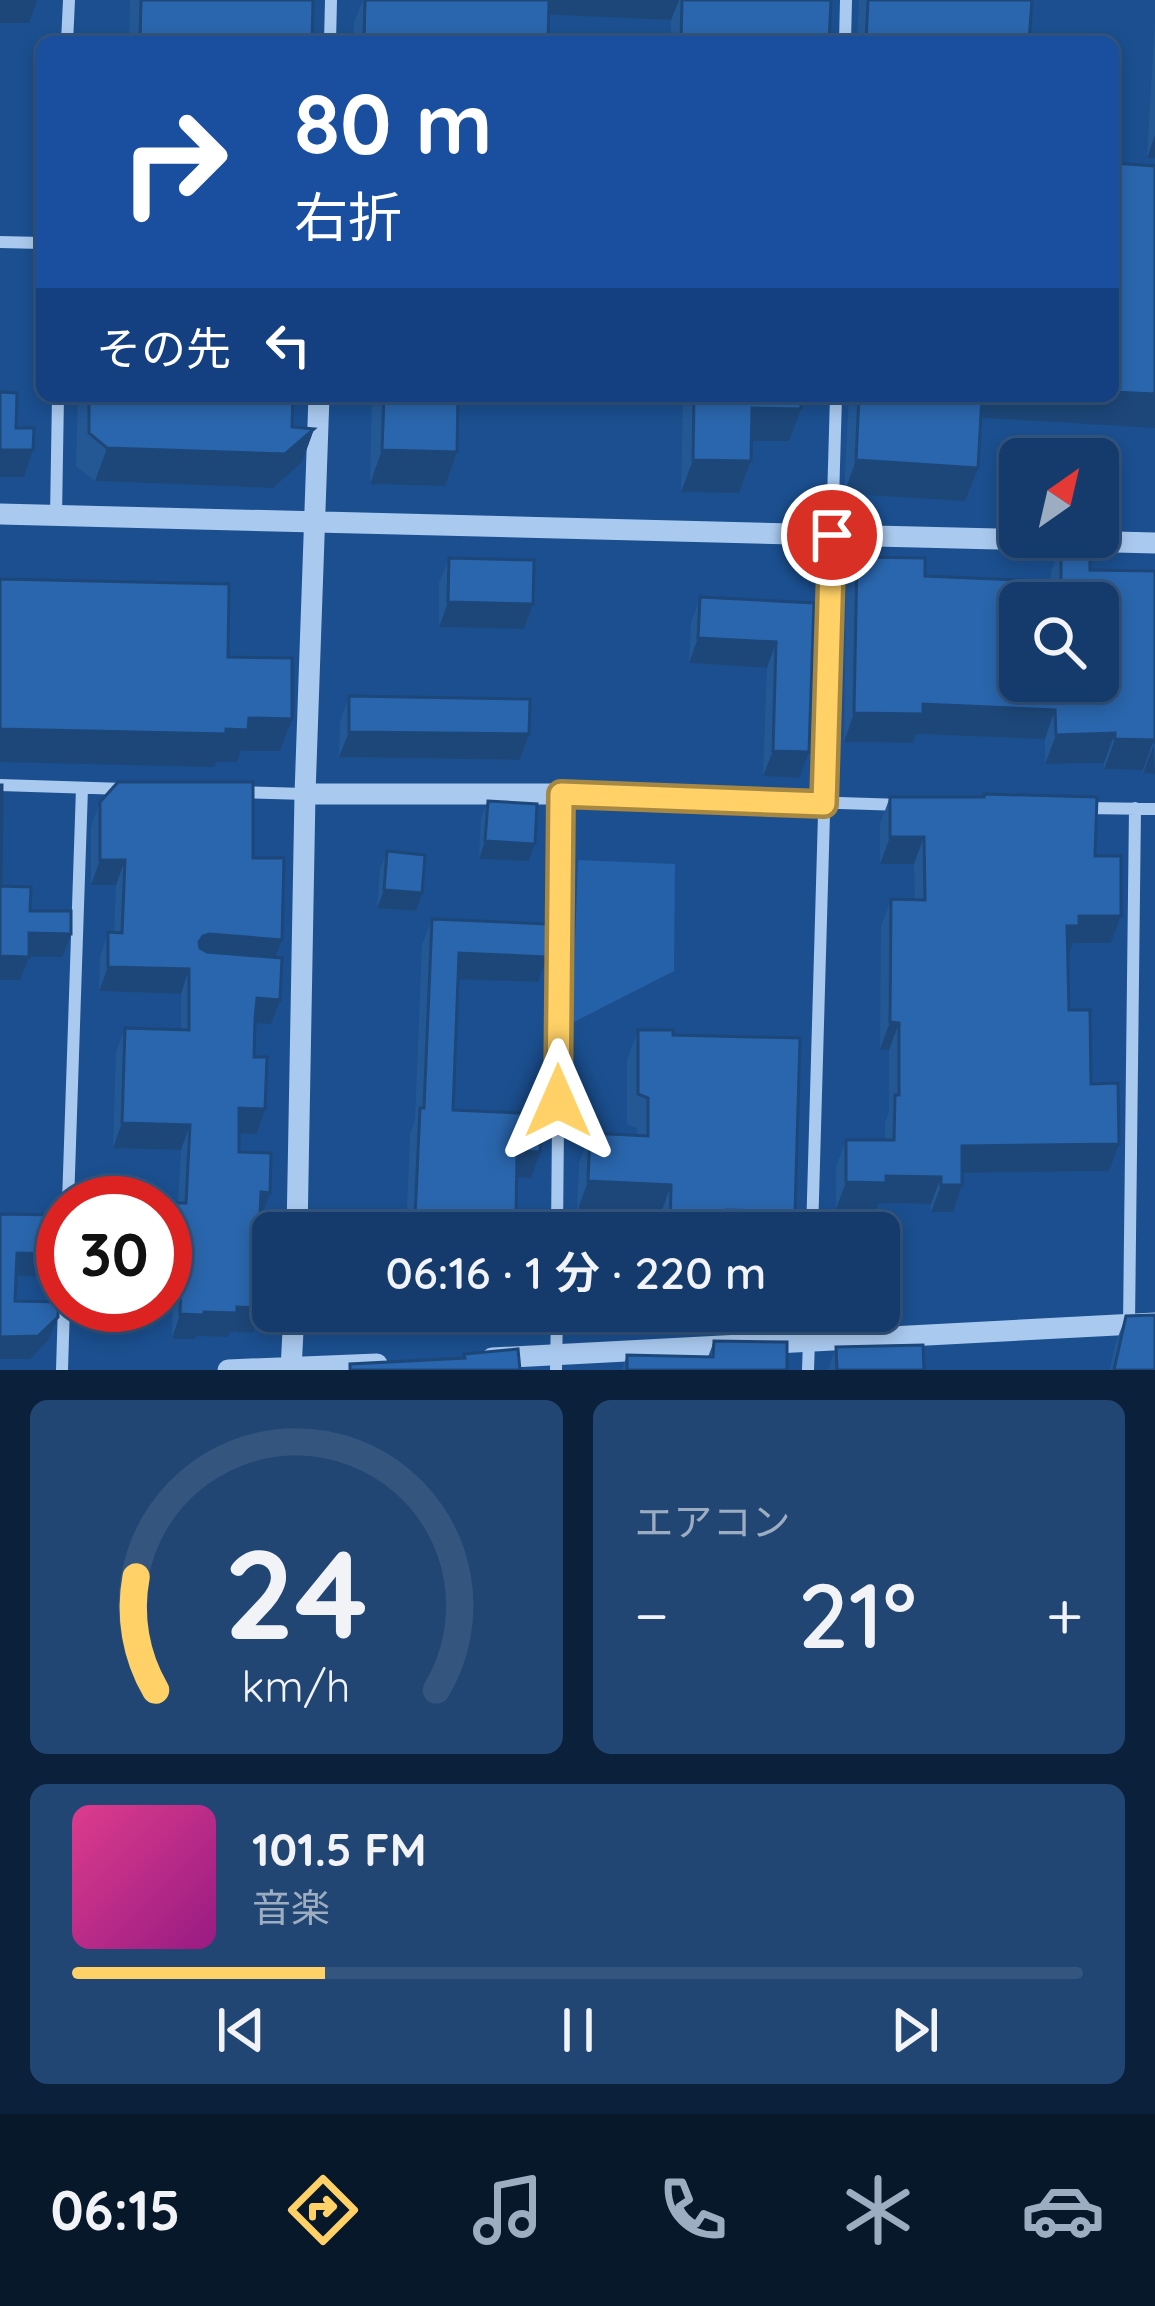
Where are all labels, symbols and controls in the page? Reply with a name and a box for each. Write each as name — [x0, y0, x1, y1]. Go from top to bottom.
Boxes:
text: 80 m — [294, 70, 493, 175]
icon: right — [96, 84, 252, 240]
text: 右折 — [294, 183, 402, 251]
icon: left — [255, 312, 321, 378]
text: その先 — [96, 320, 231, 376]
north arrow — [999, 438, 1119, 558]
map controls — [999, 438, 1119, 702]
pin — [781, 484, 883, 586]
icon: arrive — [799, 502, 865, 568]
button: search — [999, 582, 1119, 702]
position arrow — [495, 1038, 621, 1164]
speed limit sign: 30 — [36, 1176, 192, 1332]
text: 06:16 · 1 分 · 220 m — [386, 1244, 766, 1300]
text: エアコン — [635, 1497, 791, 1546]
text: 24 — [224, 1514, 368, 1670]
text: 21° — [798, 1558, 917, 1671]
text: − — [635, 1573, 669, 1656]
text: + — [1046, 1573, 1083, 1656]
text: km/h — [242, 1659, 351, 1713]
text: 101.5 FM — [252, 1821, 427, 1877]
text: 音楽 — [252, 1883, 330, 1932]
icon: previous — [208, 1997, 274, 2063]
icon: pause — [545, 1997, 611, 2063]
icon: next — [882, 1997, 948, 2063]
icon: directions — [281, 2168, 365, 2252]
icon: music — [466, 2168, 550, 2252]
icon: phone — [651, 2168, 735, 2252]
icon: climate — [836, 2168, 920, 2252]
icon: car — [1021, 2168, 1105, 2252]
text: 06:15 — [50, 2176, 180, 2244]

